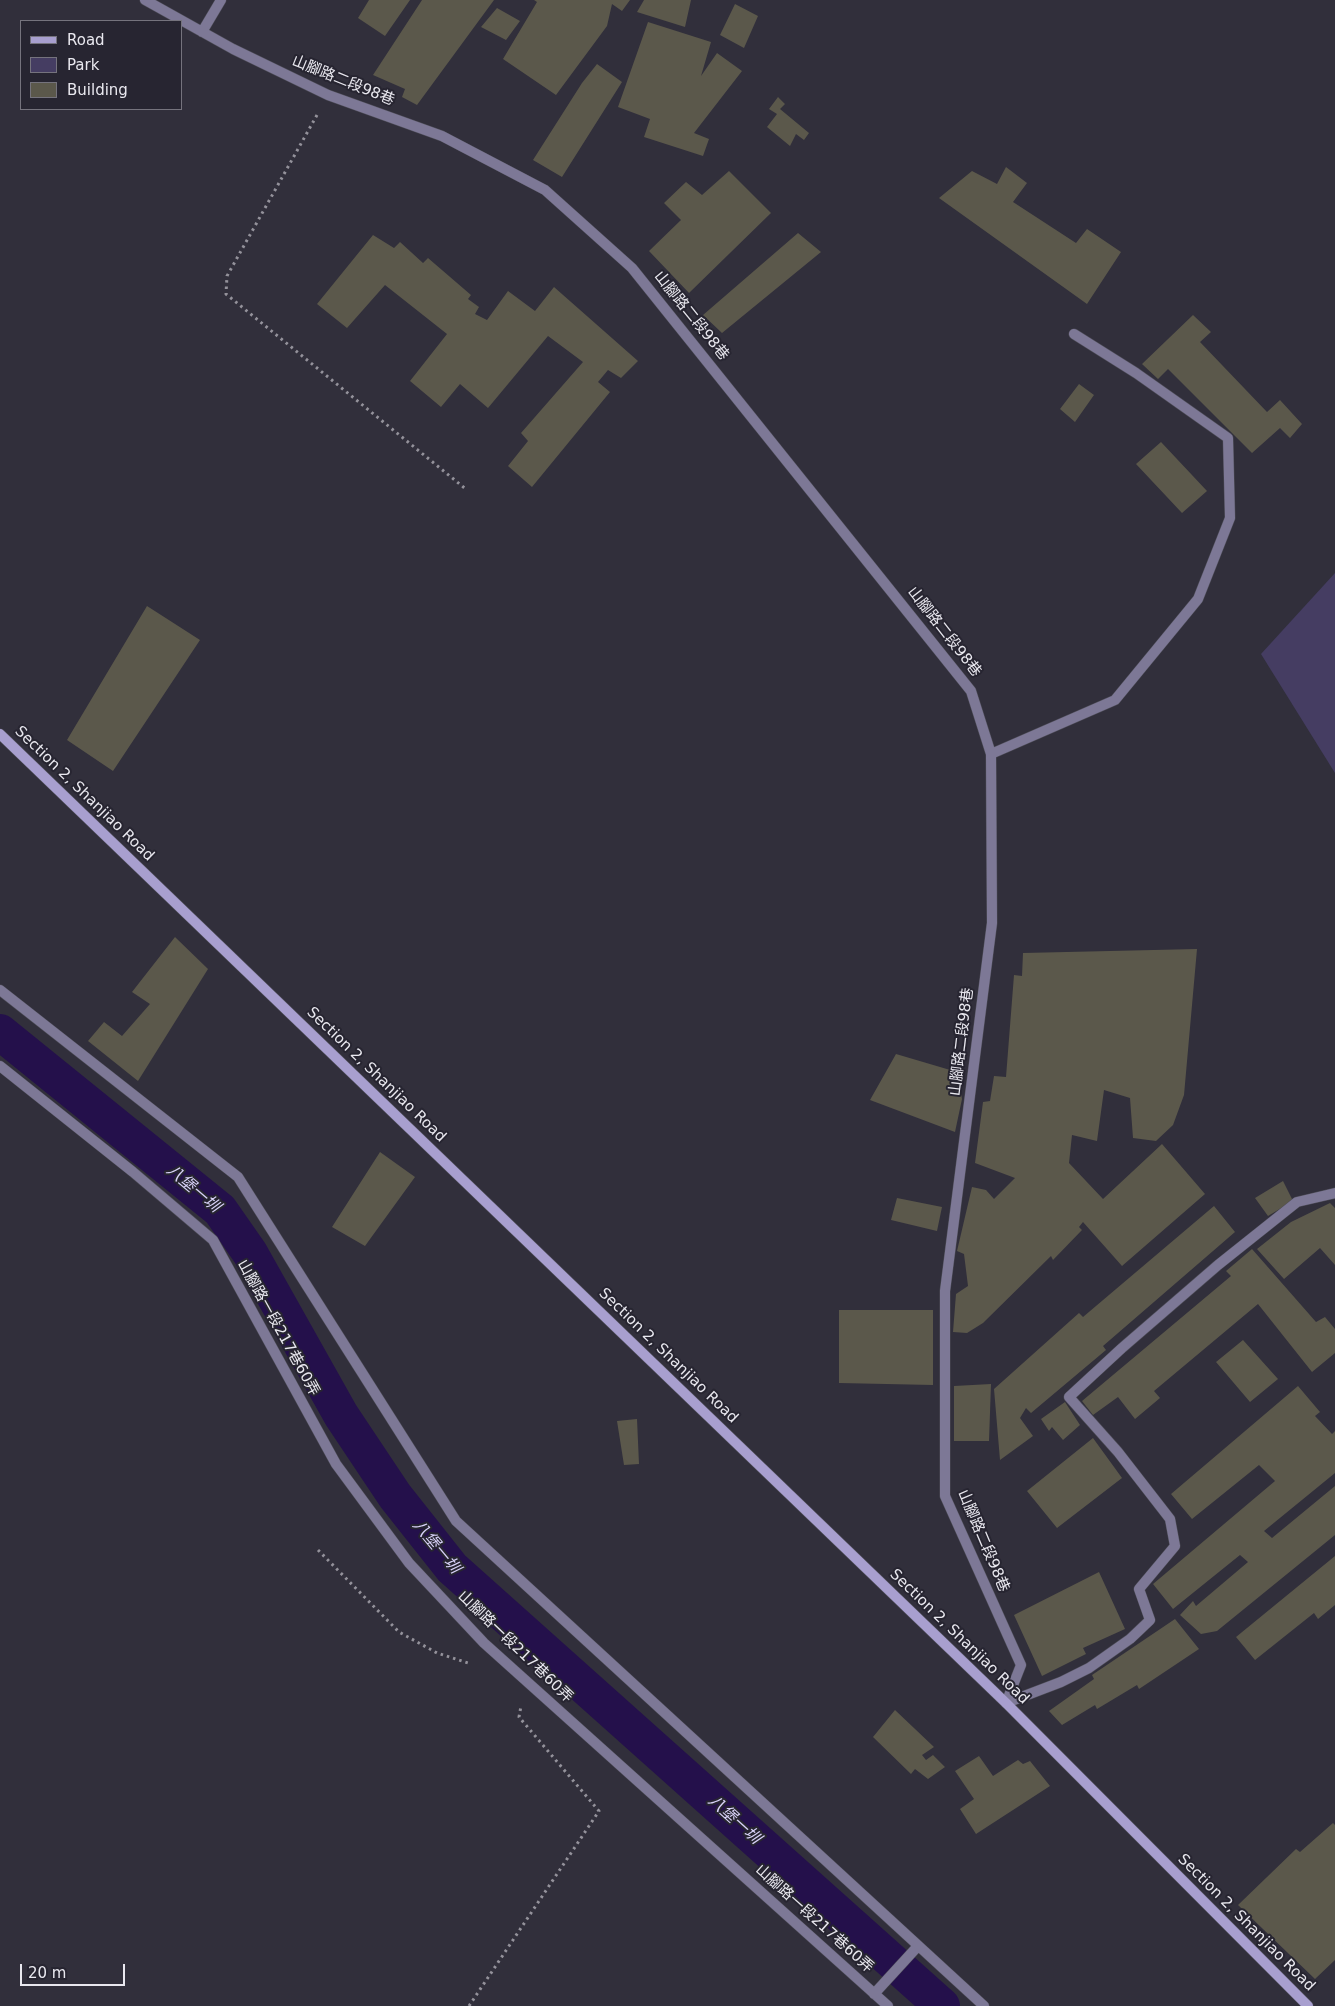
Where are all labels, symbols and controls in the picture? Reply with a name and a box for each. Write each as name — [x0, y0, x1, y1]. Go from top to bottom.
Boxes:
legend — [20, 20, 182, 110]
text: Road — [67, 31, 105, 49]
street label: 山腳路二段98巷 — [289, 52, 397, 110]
text: Park — [67, 56, 99, 74]
text: Building — [67, 81, 128, 99]
street label: 山腳路二段98巷 — [650, 268, 732, 364]
street label: 山腳路二段98巷 — [903, 583, 985, 681]
street label: Section 2, Shanjiao Road — [11, 723, 157, 865]
street label: 山腳路二段98巷 — [946, 987, 978, 1097]
street label: Section 2, Shanjiao Road — [303, 1004, 449, 1146]
water label: 八堡一圳 — [162, 1161, 224, 1217]
street label: 山腳路一段217巷60弄 — [233, 1257, 323, 1399]
street label: Section 2, Shanjiao Road — [595, 1285, 741, 1427]
street label: 山腳路二段98巷 — [953, 1487, 1013, 1595]
water label: 八堡一圳 — [408, 1516, 464, 1578]
street label: Section 2, Shanjiao Road — [886, 1566, 1032, 1708]
street label: 山腳路一段217巷60弄 — [454, 1587, 576, 1707]
water label: 八堡一圳 — [704, 1791, 764, 1849]
street label: Section 2, Shanjiao Road — [1174, 1851, 1318, 1995]
street label: 山腳路一段217巷60弄 — [751, 1861, 877, 1977]
scale bar — [22, 1954, 128, 1986]
text: 20 m — [28, 1964, 66, 1982]

